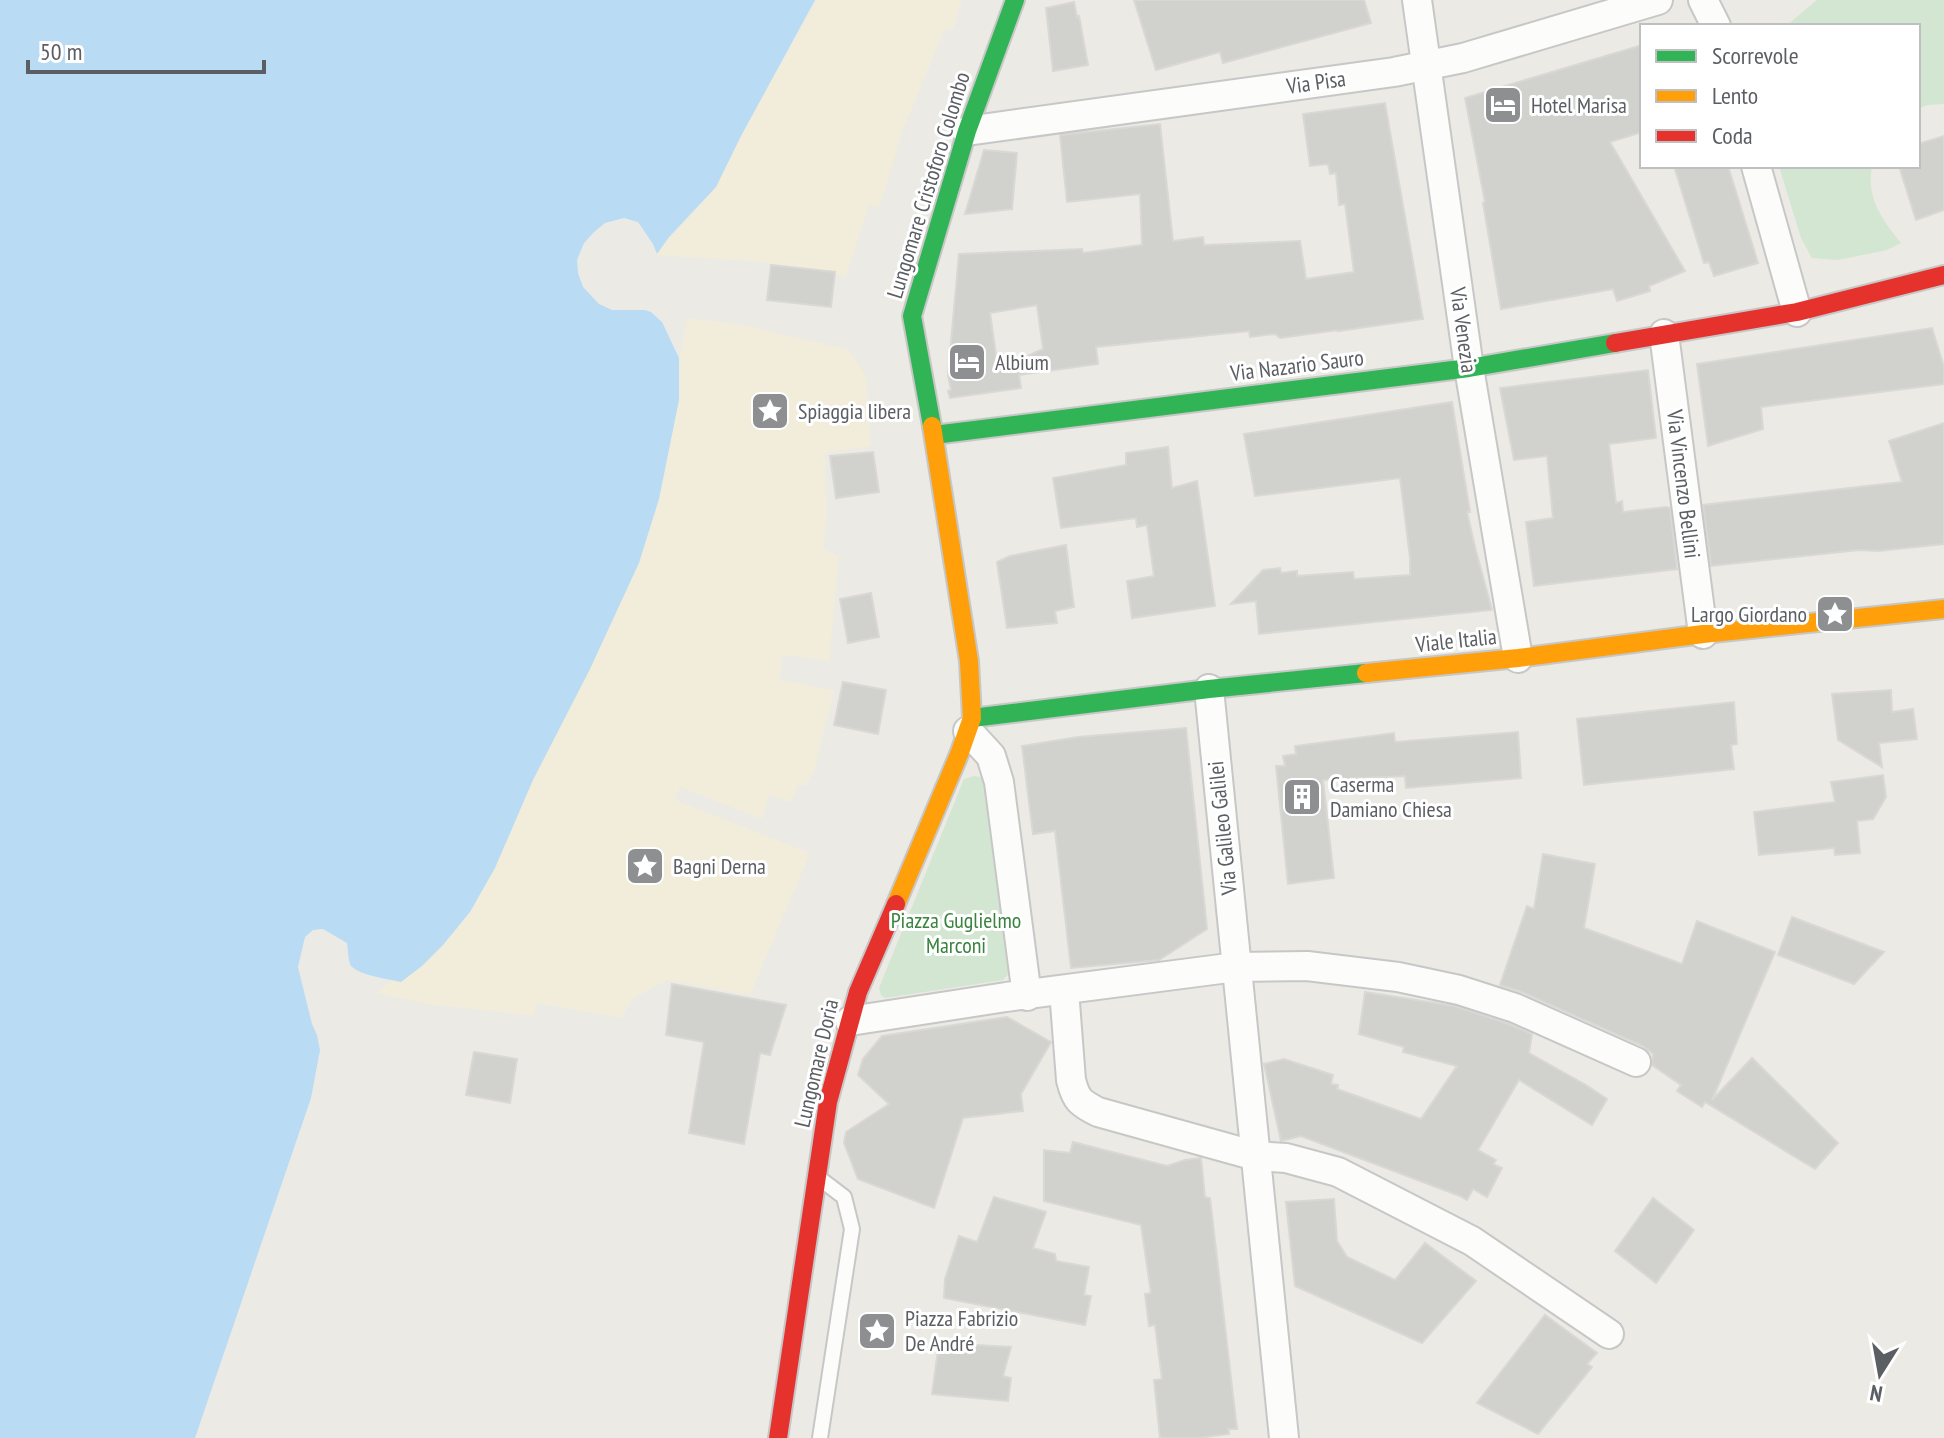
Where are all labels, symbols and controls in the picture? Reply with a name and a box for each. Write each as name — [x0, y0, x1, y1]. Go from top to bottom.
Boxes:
scale bar — [28, 24, 264, 74]
legend — [1640, 24, 1920, 168]
text: 50 m — [40, 36, 82, 67]
text: Scorrevole — [1712, 40, 1799, 71]
street label: Via Pisa — [1284, 64, 1347, 100]
street label: Lungomare Cristoforo Colombo — [880, 68, 976, 302]
text: Lento — [1712, 80, 1758, 111]
hotel icon: Hotel Marisa — [1482, 84, 1524, 126]
place label: Hotel Marisa — [1531, 91, 1627, 119]
text: Coda — [1712, 120, 1753, 151]
street label: Via Venezia — [1444, 284, 1484, 375]
hotel icon: Albium — [946, 341, 988, 383]
street label: Via Nazario Sauro — [1228, 343, 1365, 387]
place label: Albium — [995, 348, 1049, 376]
place icon: Spiaggia libera — [749, 390, 791, 432]
place label: Spiaggia libera — [798, 397, 911, 425]
street label: Via Vincenzo Bellini — [1661, 407, 1707, 560]
place icon: Largo Giordano — [1814, 593, 1856, 635]
place label: Largo Giordano — [1691, 600, 1807, 628]
street label: Viale Italia — [1413, 622, 1498, 658]
street label: Via Galileo Galilei — [1201, 760, 1243, 897]
place label: Caserma Damiano Chiesa — [1330, 770, 1452, 823]
building icon: Caserma Damiano Chiesa — [1281, 776, 1323, 818]
place icon: Bagni Derna — [624, 845, 666, 887]
place label: Bagni Derna — [673, 852, 766, 880]
park label: Piazza Guglielmo Marconi — [891, 906, 1021, 959]
street label: Lungomare Doria — [788, 996, 844, 1130]
place label: Piazza Fabrizio De André — [905, 1304, 1018, 1357]
place icon: Piazza Fabrizio De André — [856, 1310, 898, 1352]
north arrow — [1840, 1334, 1920, 1414]
text: N — [1868, 1379, 1885, 1409]

